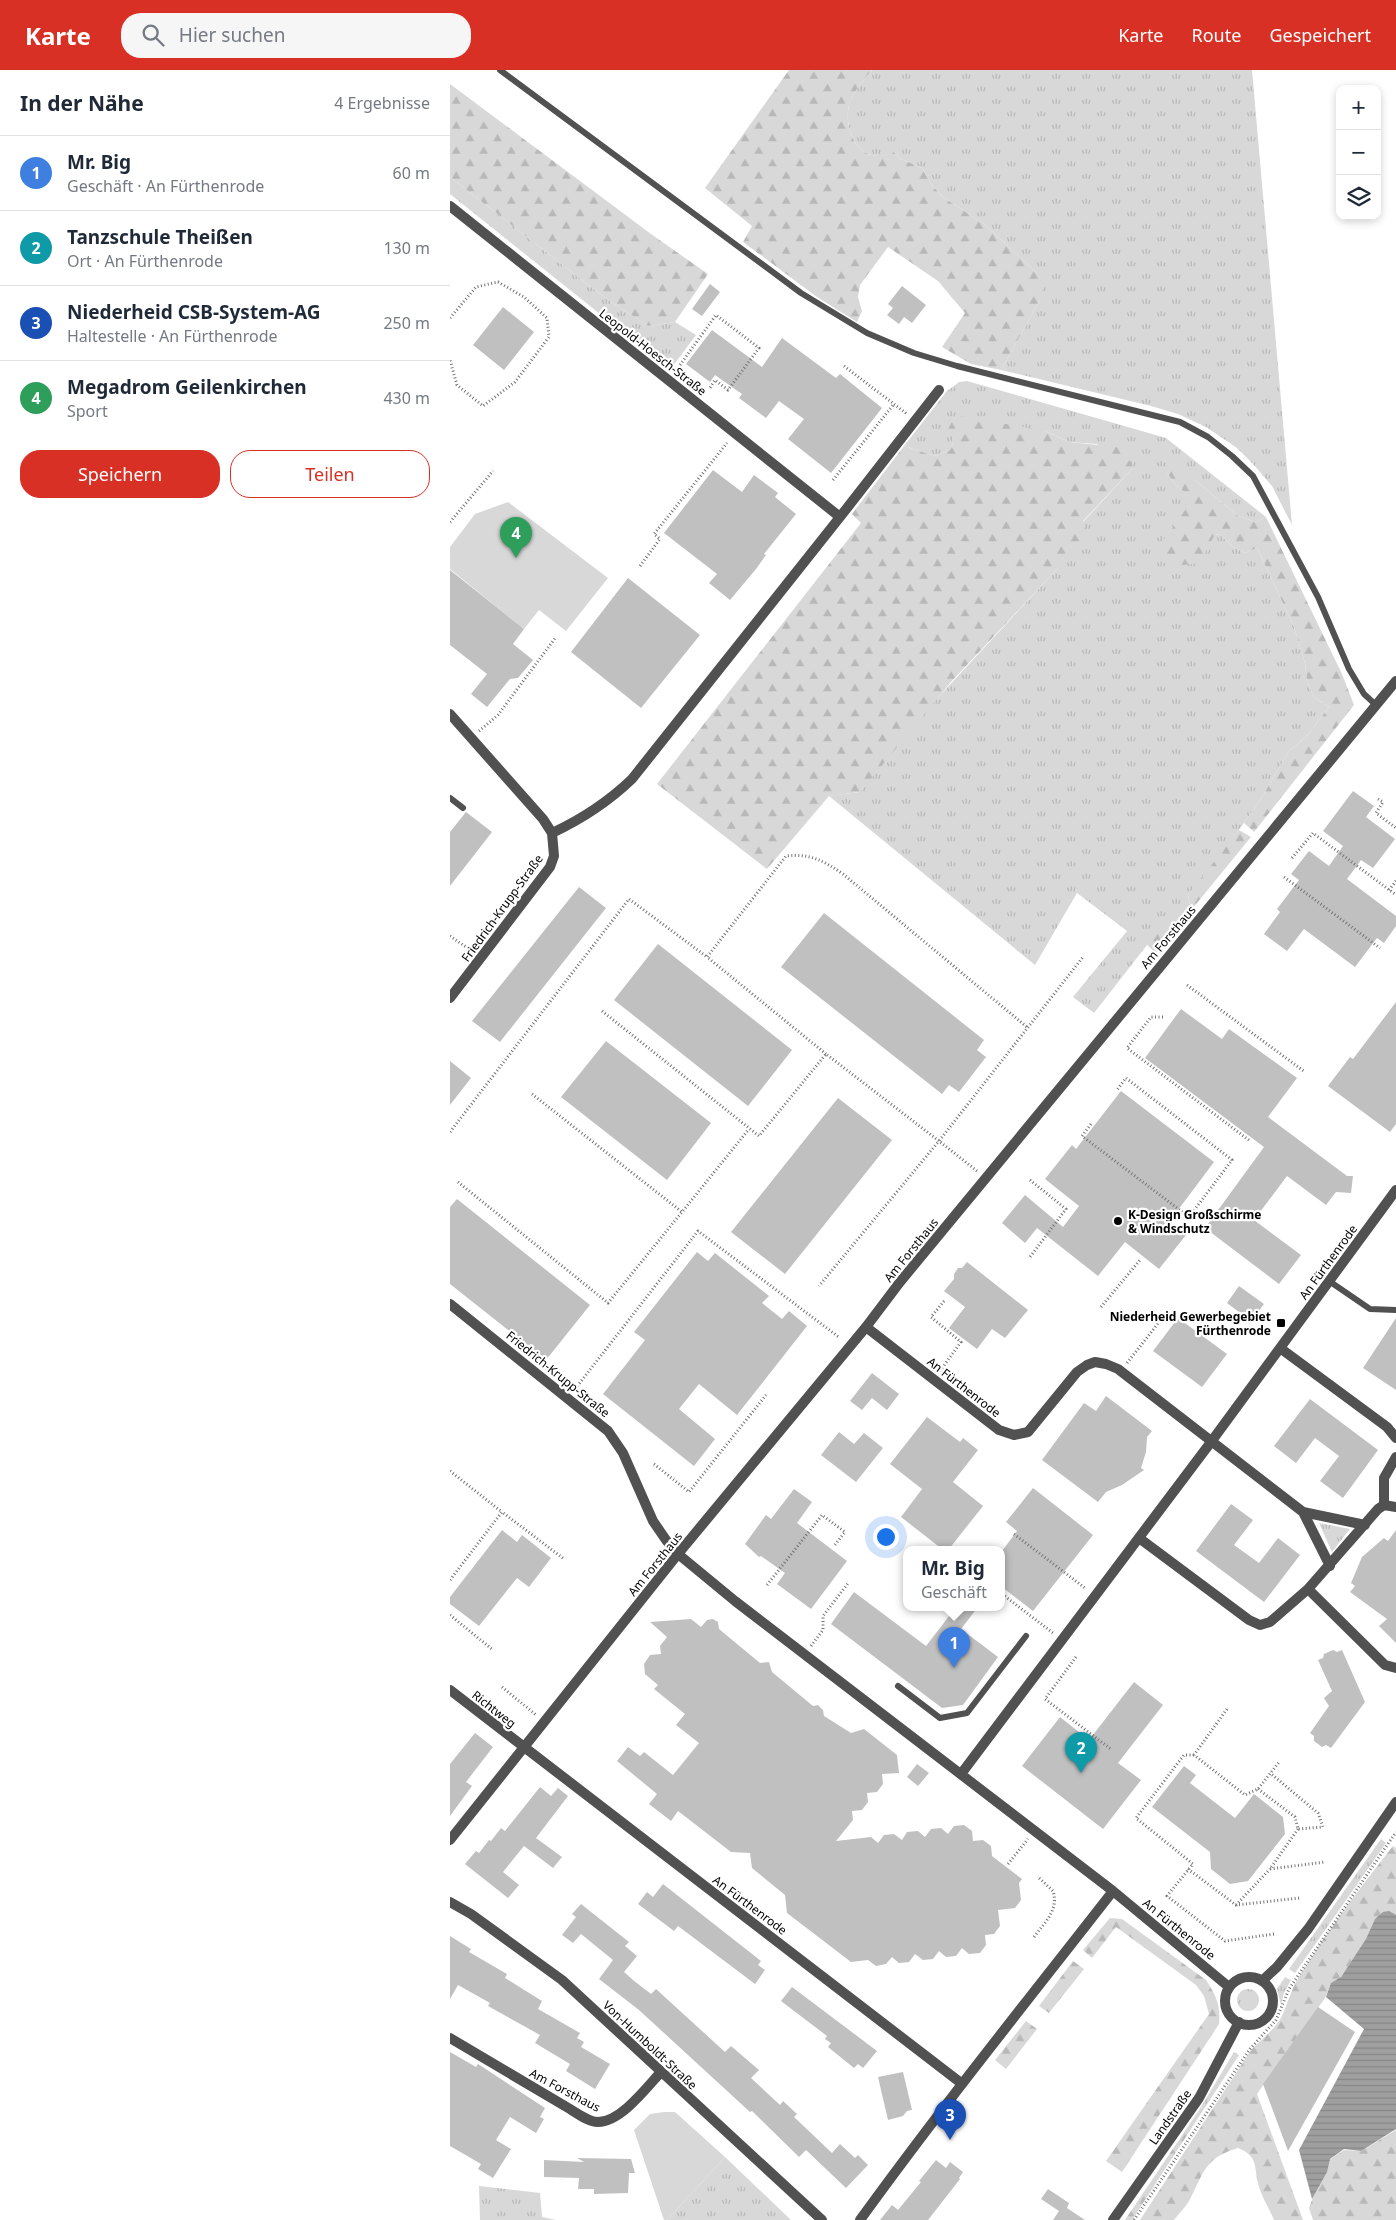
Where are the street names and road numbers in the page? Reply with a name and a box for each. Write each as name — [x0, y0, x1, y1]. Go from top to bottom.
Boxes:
street label: Leopold-Hoesch-Straße — [596, 305, 710, 399]
street label: Friedrich-Krupp-Straße — [457, 851, 547, 965]
street label: Am Forsthaus — [1136, 902, 1200, 972]
street label: Am Forsthaus — [880, 1214, 942, 1286]
street label: An Fürthenrode — [1295, 1221, 1361, 1303]
street label: Friedrich-Krupp-Straße — [503, 1327, 614, 1421]
street label: An Fürthenrode — [924, 1353, 1004, 1421]
street label: Am Forsthaus — [624, 1528, 686, 1600]
street label: Richtweg — [468, 1686, 520, 1732]
street label: An Fürthenrode — [709, 1871, 791, 1939]
street label: An Fürthenrode — [1139, 1894, 1219, 1964]
street label: Von-Humboldt-Straße — [599, 1997, 701, 2093]
street label: Am Forsthaus — [527, 2064, 604, 2116]
street label: Landstraße — [1145, 2086, 1195, 2148]

